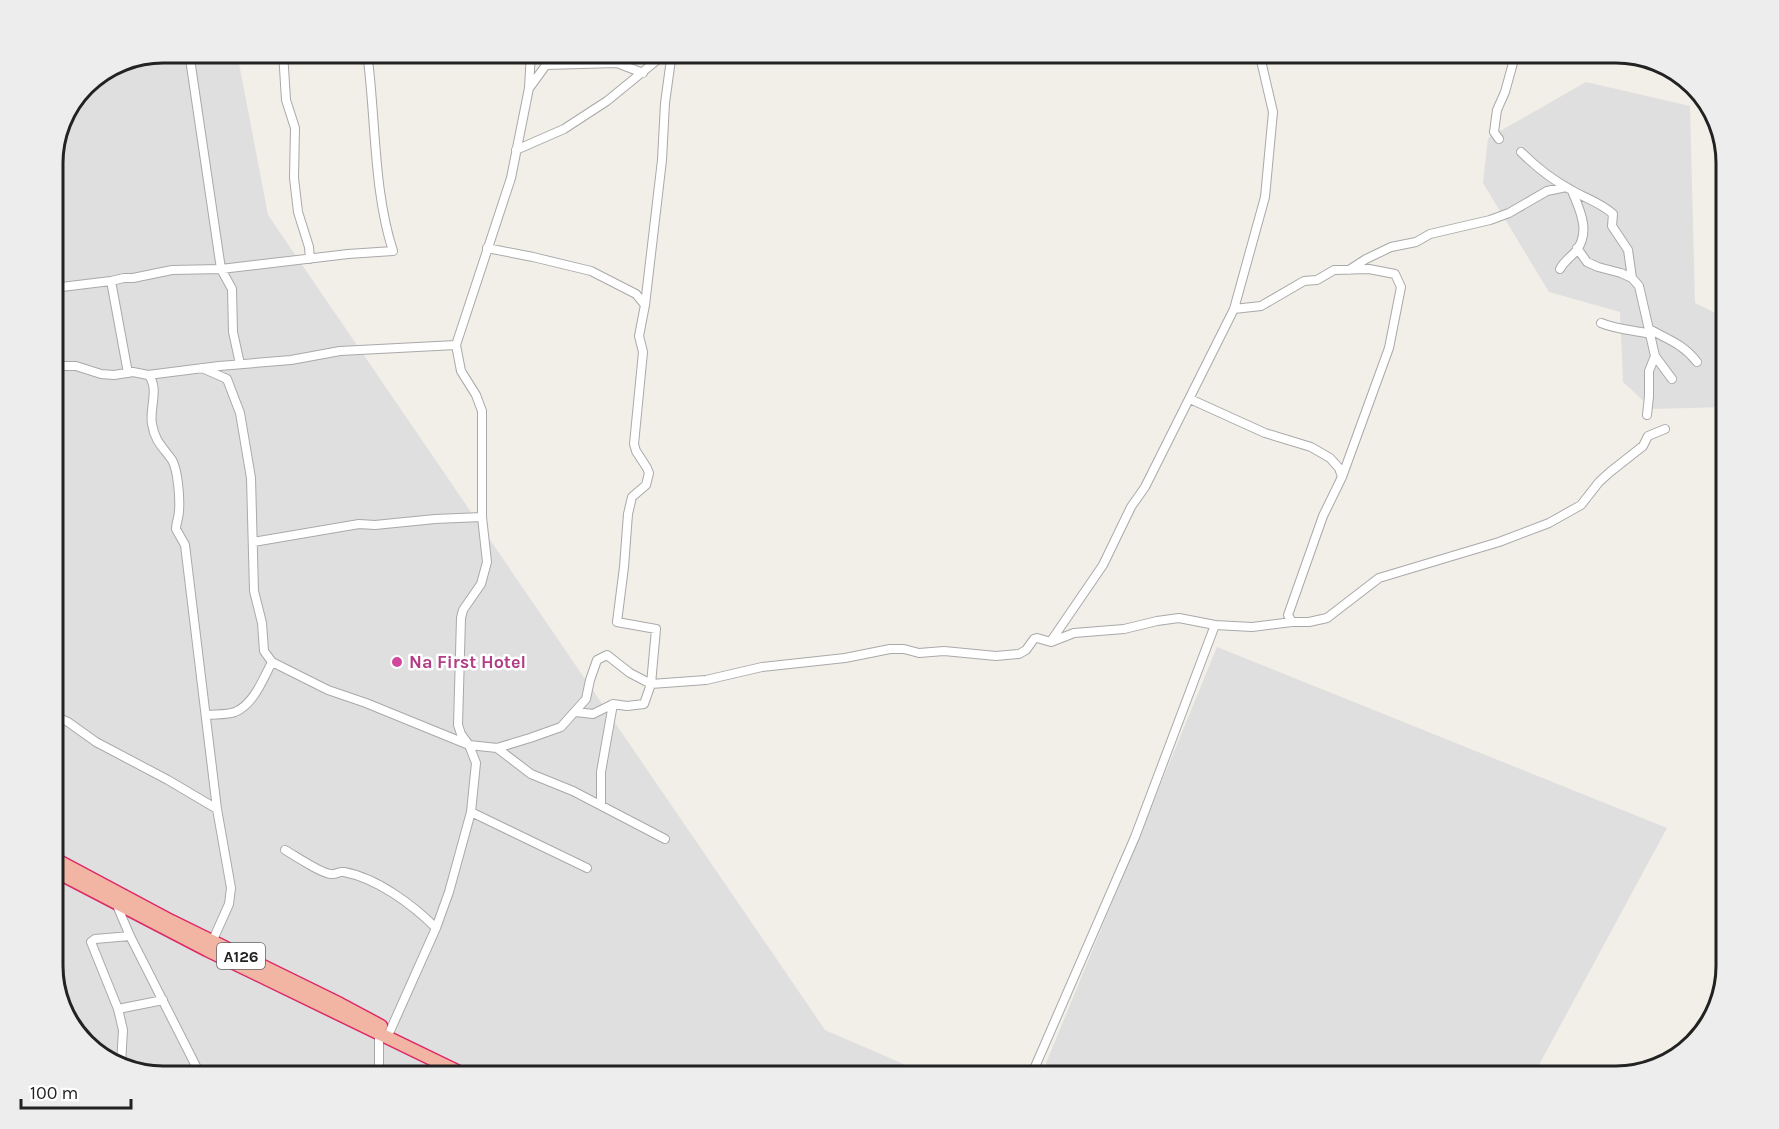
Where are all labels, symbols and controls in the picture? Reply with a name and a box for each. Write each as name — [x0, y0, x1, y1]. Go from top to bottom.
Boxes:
place label: Na First Hotel — [409, 651, 526, 673]
marker: Na First Hotel — [390, 655, 404, 669]
road number: A126 — [217, 943, 265, 969]
scale bar — [21, 1072, 130, 1110]
text: 100 m — [30, 1082, 78, 1104]

